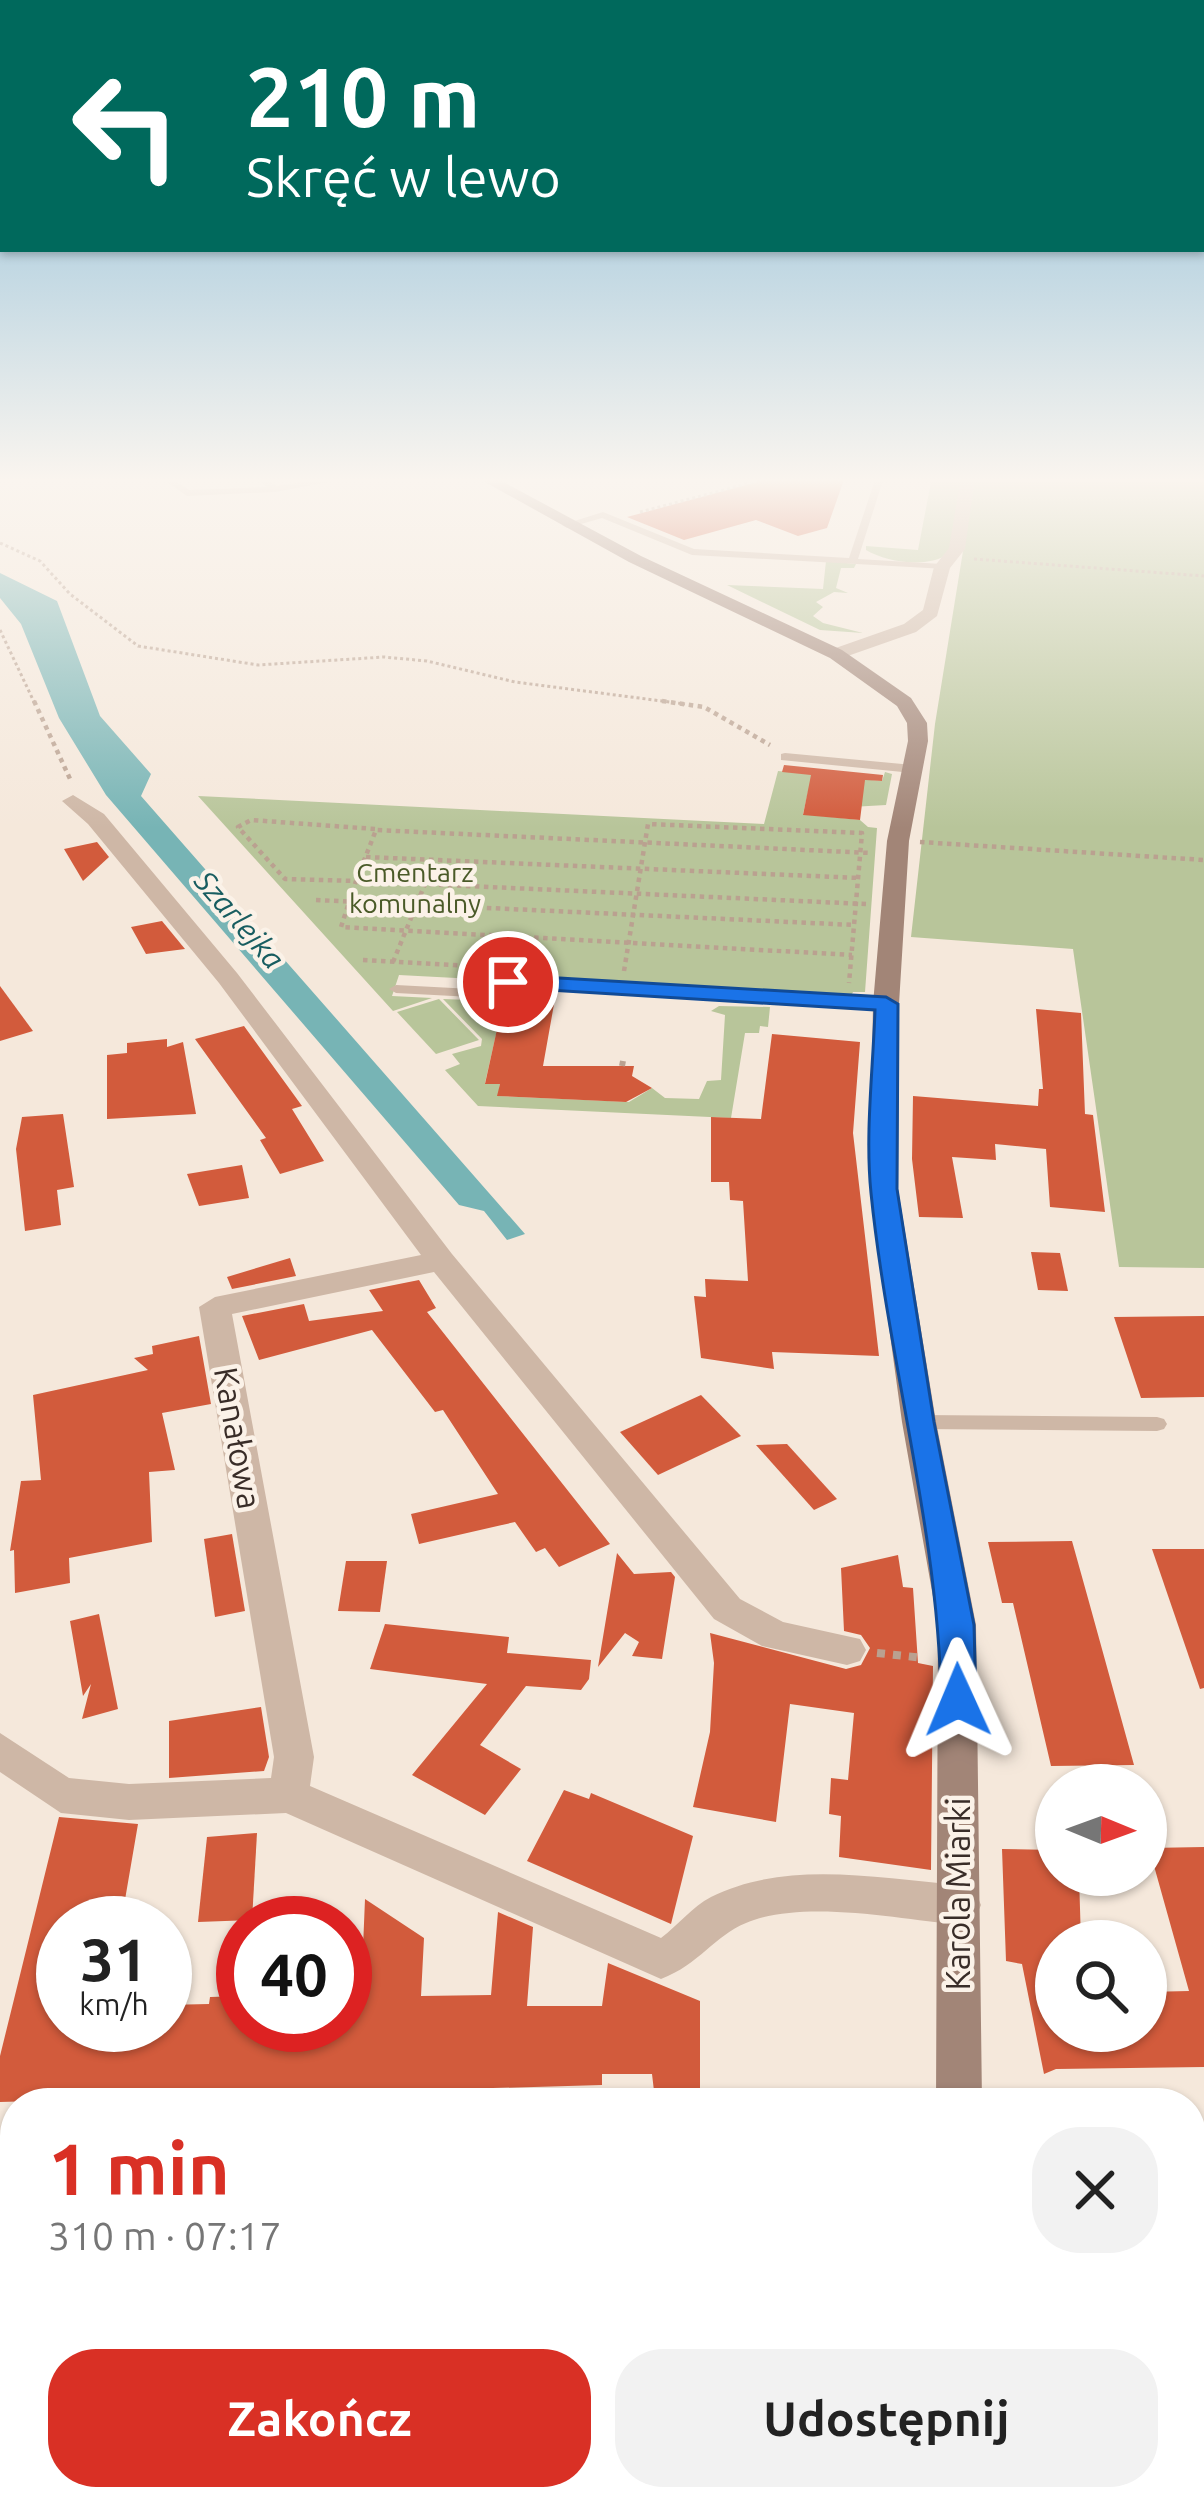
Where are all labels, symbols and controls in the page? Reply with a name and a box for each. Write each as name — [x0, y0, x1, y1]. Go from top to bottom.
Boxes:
icon: left — [48, 48, 204, 204]
text: 210 m — [246, 49, 480, 143]
text: Skręć w lewo — [246, 147, 561, 207]
park label: Cmentarz komunalny — [349, 857, 481, 918]
water label: Szarlejka — [188, 863, 291, 975]
pin — [457, 931, 559, 1033]
icon: arrive — [475, 949, 541, 1015]
street label: Kanałowa — [208, 1364, 269, 1512]
position arrow — [895, 1637, 1021, 1763]
north arrow — [1035, 1764, 1167, 1896]
map controls — [1035, 1764, 1167, 2052]
street label: Karola Miarki — [939, 1798, 976, 1990]
speed limit sign: 40 — [216, 1896, 372, 2052]
button: search — [1035, 1920, 1167, 2052]
text: 31 — [80, 1925, 148, 1992]
text: km/h — [79, 1987, 149, 2021]
button: close — [1032, 2127, 1158, 2253]
text: 1 min — [48, 2128, 230, 2209]
text: 310 m · 07:17 — [48, 2214, 282, 2257]
button: Zakończ — [48, 2349, 591, 2487]
button: Udostępnij — [615, 2349, 1158, 2487]

